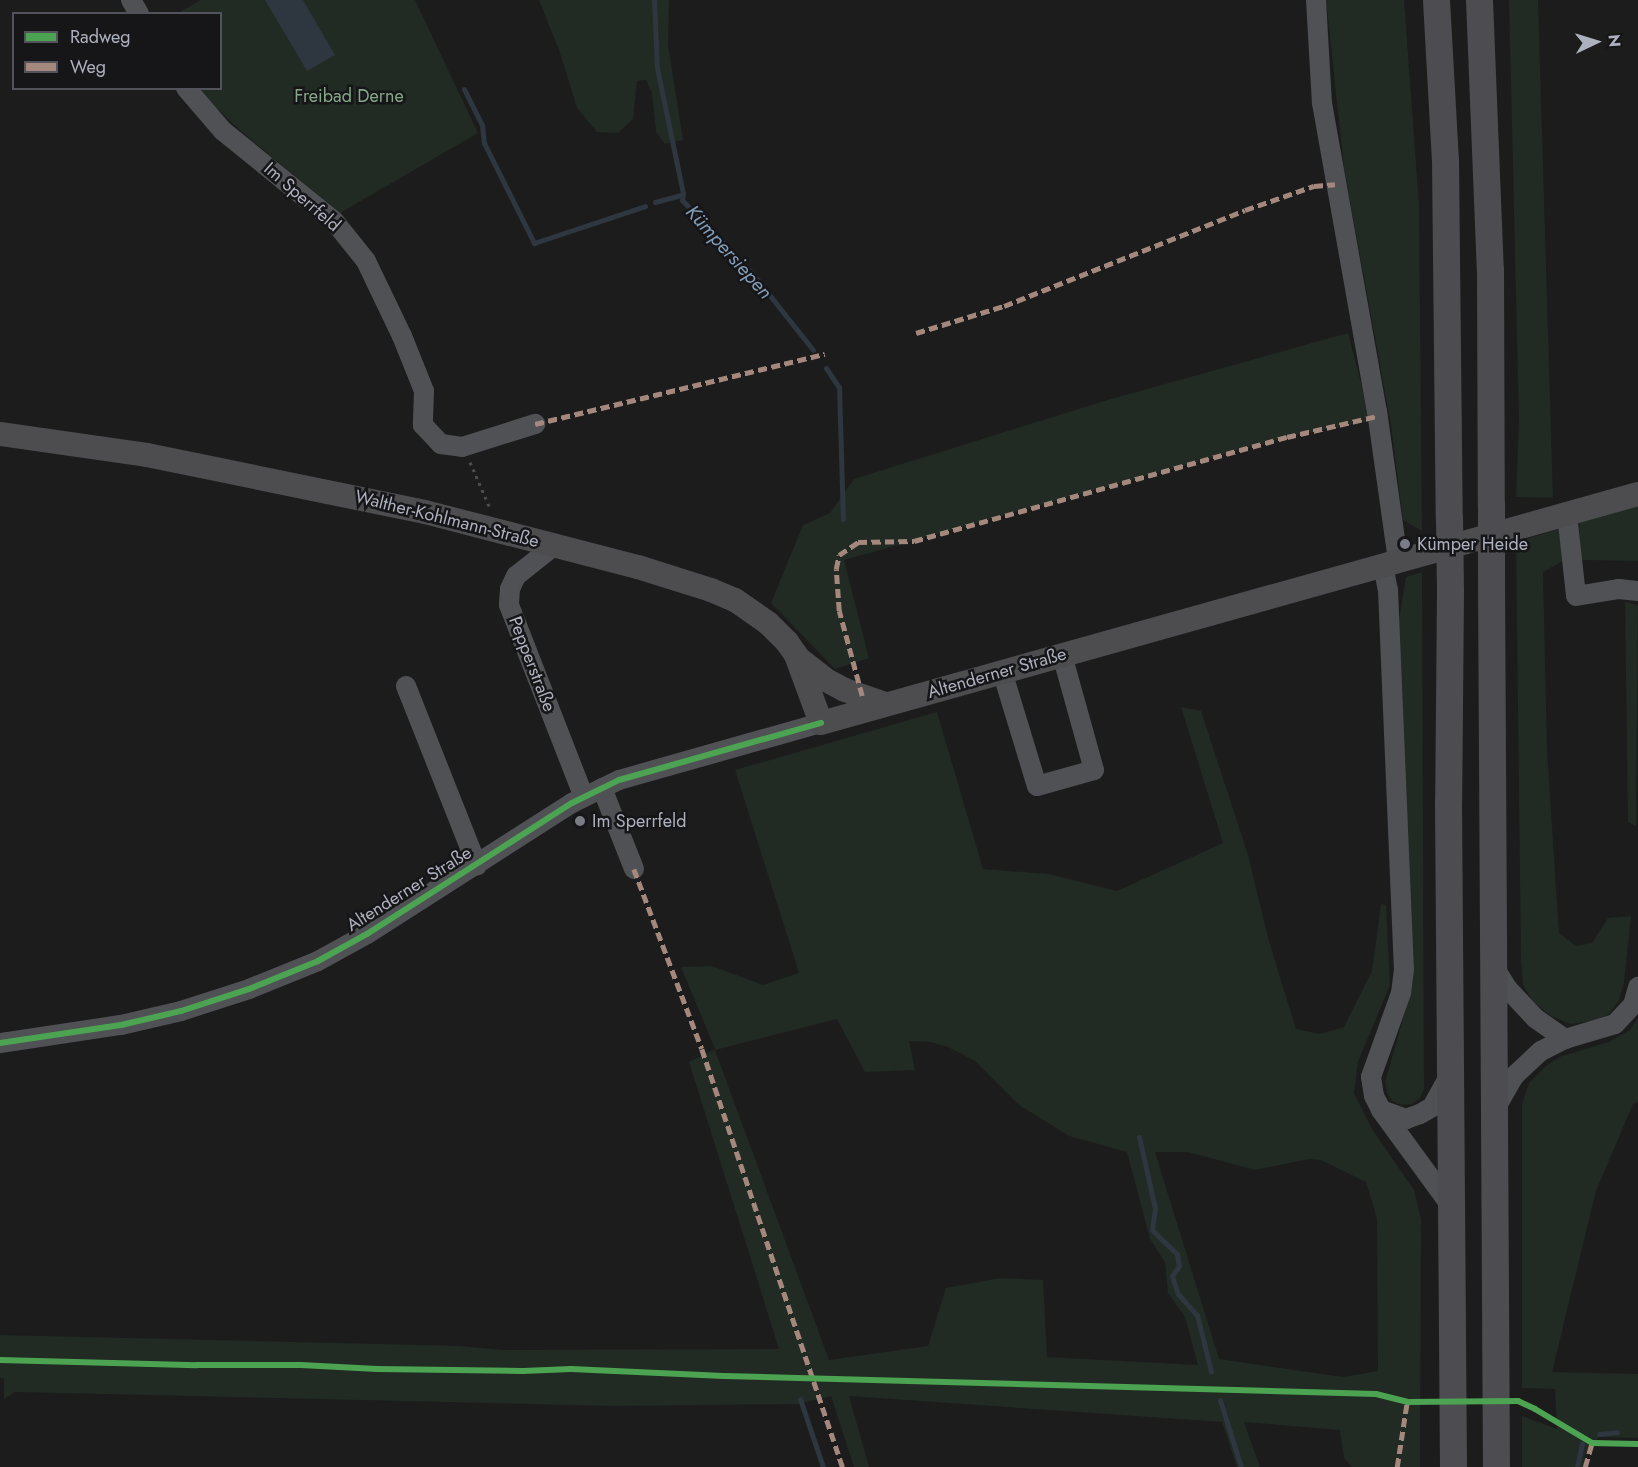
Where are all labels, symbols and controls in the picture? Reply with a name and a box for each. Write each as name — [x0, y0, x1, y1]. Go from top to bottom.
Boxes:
legend — [12, 12, 222, 90]
north arrow — [1566, 12, 1626, 72]
text: Radweg — [70, 24, 131, 50]
text: N — [1603, 34, 1626, 48]
text: Weg — [70, 54, 106, 80]
park label: Freibad Derne — [294, 85, 404, 107]
street label: Im Sperrfeld — [259, 158, 345, 236]
water label: Kümpersiepen — [681, 200, 777, 304]
street label: Walther-Kohlmann-Straße — [353, 486, 541, 552]
place label: Kümper Heide — [1417, 533, 1528, 555]
marker: Kümper Heide — [1398, 537, 1412, 551]
street label: Pepperstraße — [504, 613, 560, 715]
street label: Altenderner Straße — [925, 643, 1069, 703]
place label: Im Sperrfeld — [592, 810, 686, 832]
marker: Im Sperrfeld — [573, 814, 587, 828]
street label: Altenderner Straße — [342, 842, 476, 936]

